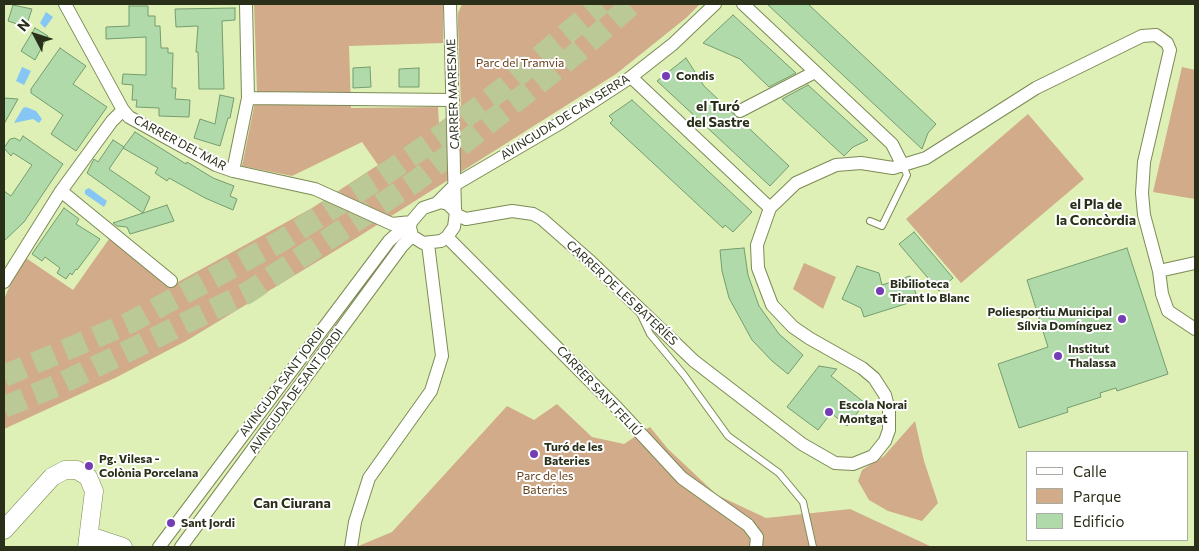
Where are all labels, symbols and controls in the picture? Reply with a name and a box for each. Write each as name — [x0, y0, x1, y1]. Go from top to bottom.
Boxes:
north arrow — [10, 10, 60, 60]
text: N — [13, 16, 33, 35]
street label: CARRER MARESME — [444, 38, 462, 150]
park label: Parc del Tramvia — [476, 56, 564, 70]
place label: Condis — [676, 69, 714, 83]
marker: Condis — [660, 70, 672, 82]
street label: AVINGUDA DE CAN SERRA — [498, 71, 632, 163]
district label: el Turó del Sastre — [686, 98, 750, 130]
street label: CARRER DEL MAR — [131, 112, 229, 174]
district label: el Pla de la Concòrdia — [1056, 196, 1136, 228]
street label: CARRER DE LES BATERÍES — [563, 238, 681, 348]
place label: Bibilioteca Tirant lo Blanc — [890, 277, 970, 305]
marker: Bibilioteca Tirant lo Blanc — [874, 285, 886, 297]
place label: Poliesportiu Municipal Sílvia Domínguez — [987, 305, 1112, 333]
marker: Poliesportiu Municipal Sílvia Domínguez — [1116, 313, 1128, 325]
street label: AVINGUDA SANT JORDI — [236, 325, 328, 439]
street label: AVINGUDA DE SANT JORDI — [246, 326, 346, 456]
place label: Institut Thalassa — [1068, 342, 1116, 370]
street label: CARRER SANT FELIÚ — [554, 343, 644, 439]
marker: Institut Thalassa — [1052, 350, 1064, 362]
place label: Escola Norai Montgat — [839, 398, 907, 426]
marker: Escola Norai Montgat — [823, 406, 835, 418]
place label: Turó de les Bateries — [544, 440, 603, 468]
marker: Turó de les Bateries — [528, 448, 540, 460]
legend — [1026, 451, 1189, 541]
place label: Pg. Vilesa - Colònia Porcelana — [99, 452, 198, 480]
marker: Pg. Vilesa - Colònia Porcelana — [83, 460, 95, 472]
text: Calle — [1073, 462, 1107, 480]
park label: Parc de les Bateries — [516, 469, 574, 497]
text: Parque — [1073, 487, 1121, 505]
district label: Can Ciurana — [253, 495, 331, 511]
text: Edificio — [1073, 512, 1124, 530]
place label: Sant Jordi — [181, 516, 235, 530]
marker: Sant Jordi — [165, 517, 177, 529]

